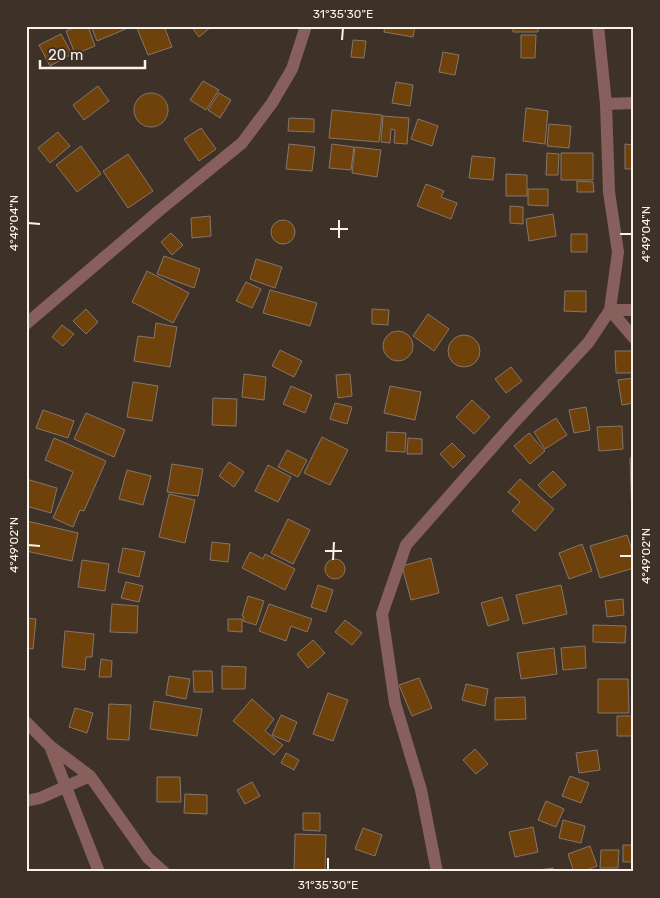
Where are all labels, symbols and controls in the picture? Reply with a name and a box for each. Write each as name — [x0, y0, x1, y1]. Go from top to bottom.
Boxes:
text: 31°35'30"E — [313, 7, 373, 21]
scale bar — [40, 38, 145, 70]
text: 20 m — [48, 46, 83, 64]
text: 4°49'04"N — [7, 195, 21, 251]
text: 4°49'04"N — [639, 206, 653, 262]
text: 4°49'02"N — [7, 517, 21, 573]
text: 4°49'02"N — [639, 528, 653, 584]
text: 31°35'30"E — [298, 878, 358, 892]

